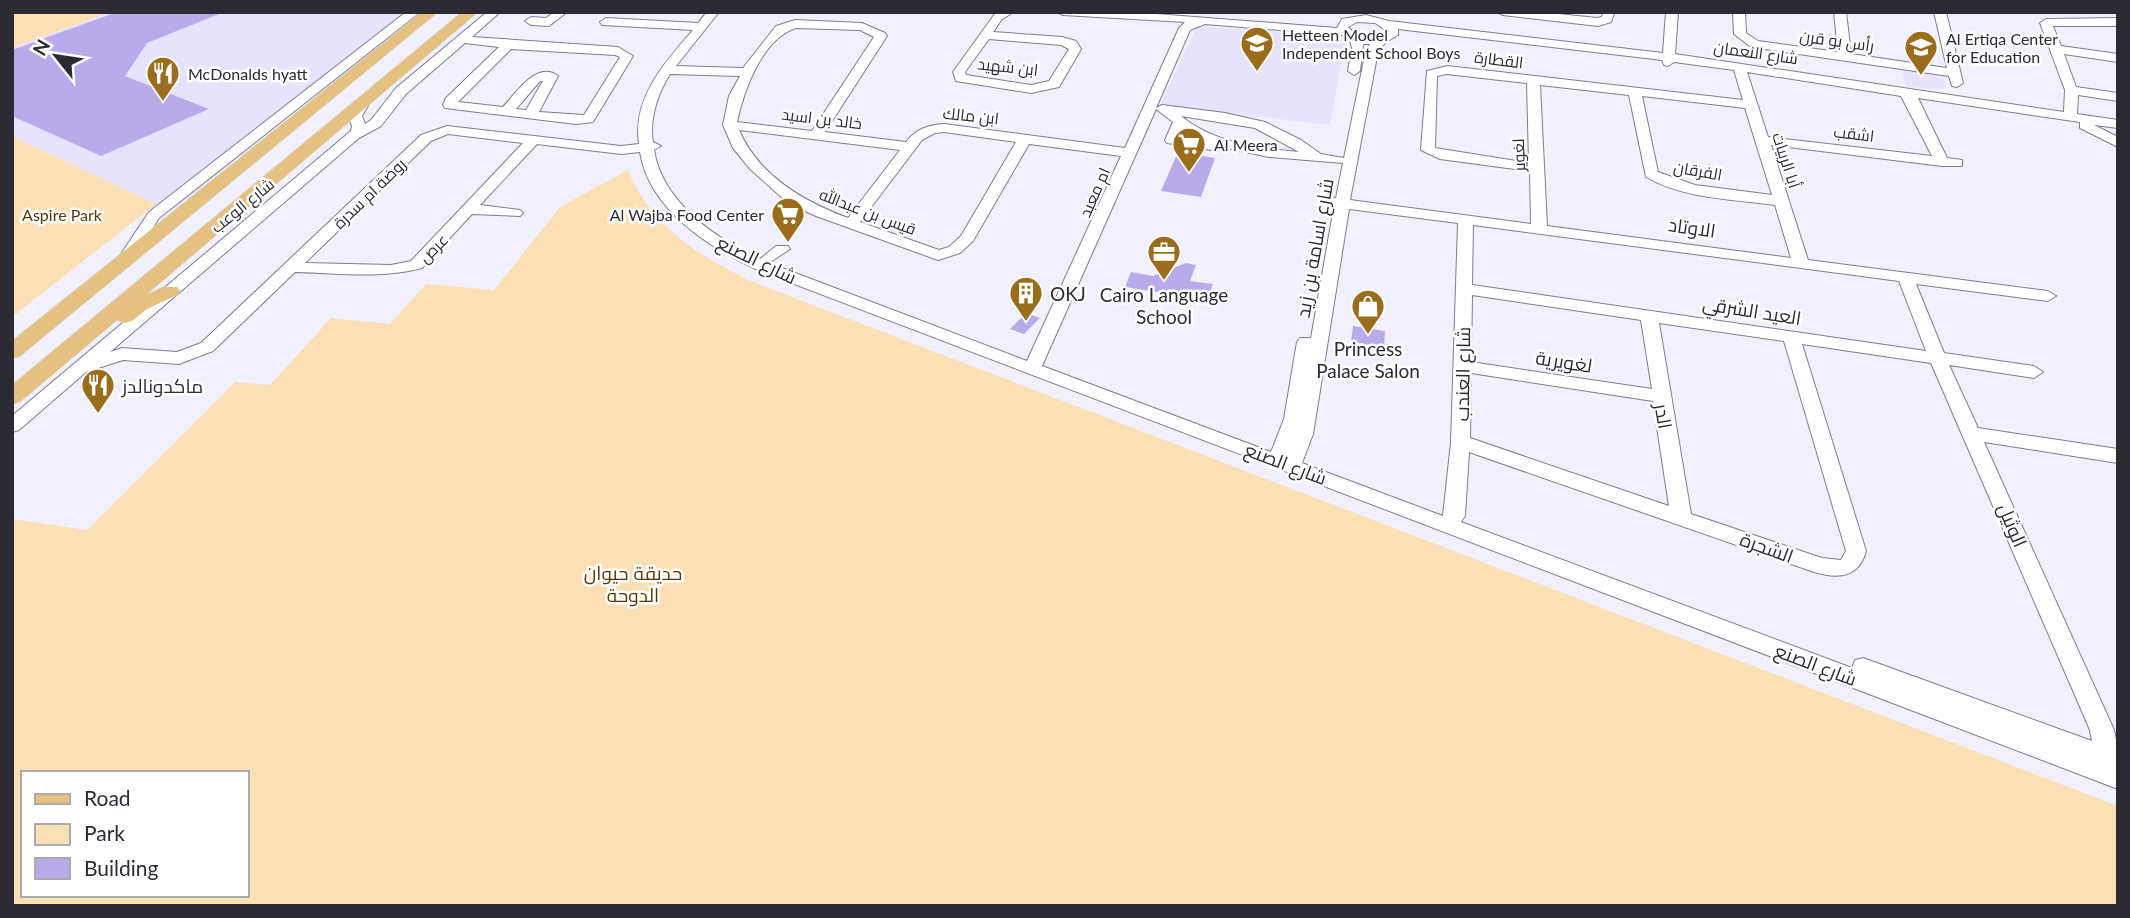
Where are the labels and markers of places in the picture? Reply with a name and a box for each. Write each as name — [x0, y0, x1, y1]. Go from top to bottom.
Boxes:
school or university icon: Hetteen Model Independent School Boys — [1238, 24, 1276, 73]
place label: Hetteen Model Independent School Boys — [1282, 25, 1460, 62]
school or university icon: Al Ertiqa Center for Education — [1902, 28, 1940, 77]
place label: Al Ertiqa Center for Education — [1946, 29, 2058, 66]
restaurant icon: McDonalds hyatt — [144, 54, 182, 103]
place label: McDonalds hyatt — [188, 64, 308, 83]
supermarket icon: Al Meera — [1170, 125, 1208, 174]
place label: Al Meera — [1214, 135, 1278, 154]
supermarket icon: Al Wajba Food Center — [769, 195, 807, 244]
place label: Al Wajba Food Center — [610, 205, 764, 224]
office icon: Cairo Language School — [1145, 233, 1183, 282]
building icon: OKJ — [1007, 274, 1045, 323]
place label: OKJ — [1050, 282, 1086, 305]
place label: Cairo Language School — [1100, 283, 1228, 328]
shop icon: Princess Palace Salon — [1349, 287, 1387, 336]
place label: Princess Palace Salon — [1316, 337, 1420, 382]
restaurant icon: ماكدونالدز — [79, 366, 117, 415]
place label: ماكدونالدز — [121, 374, 203, 398]

